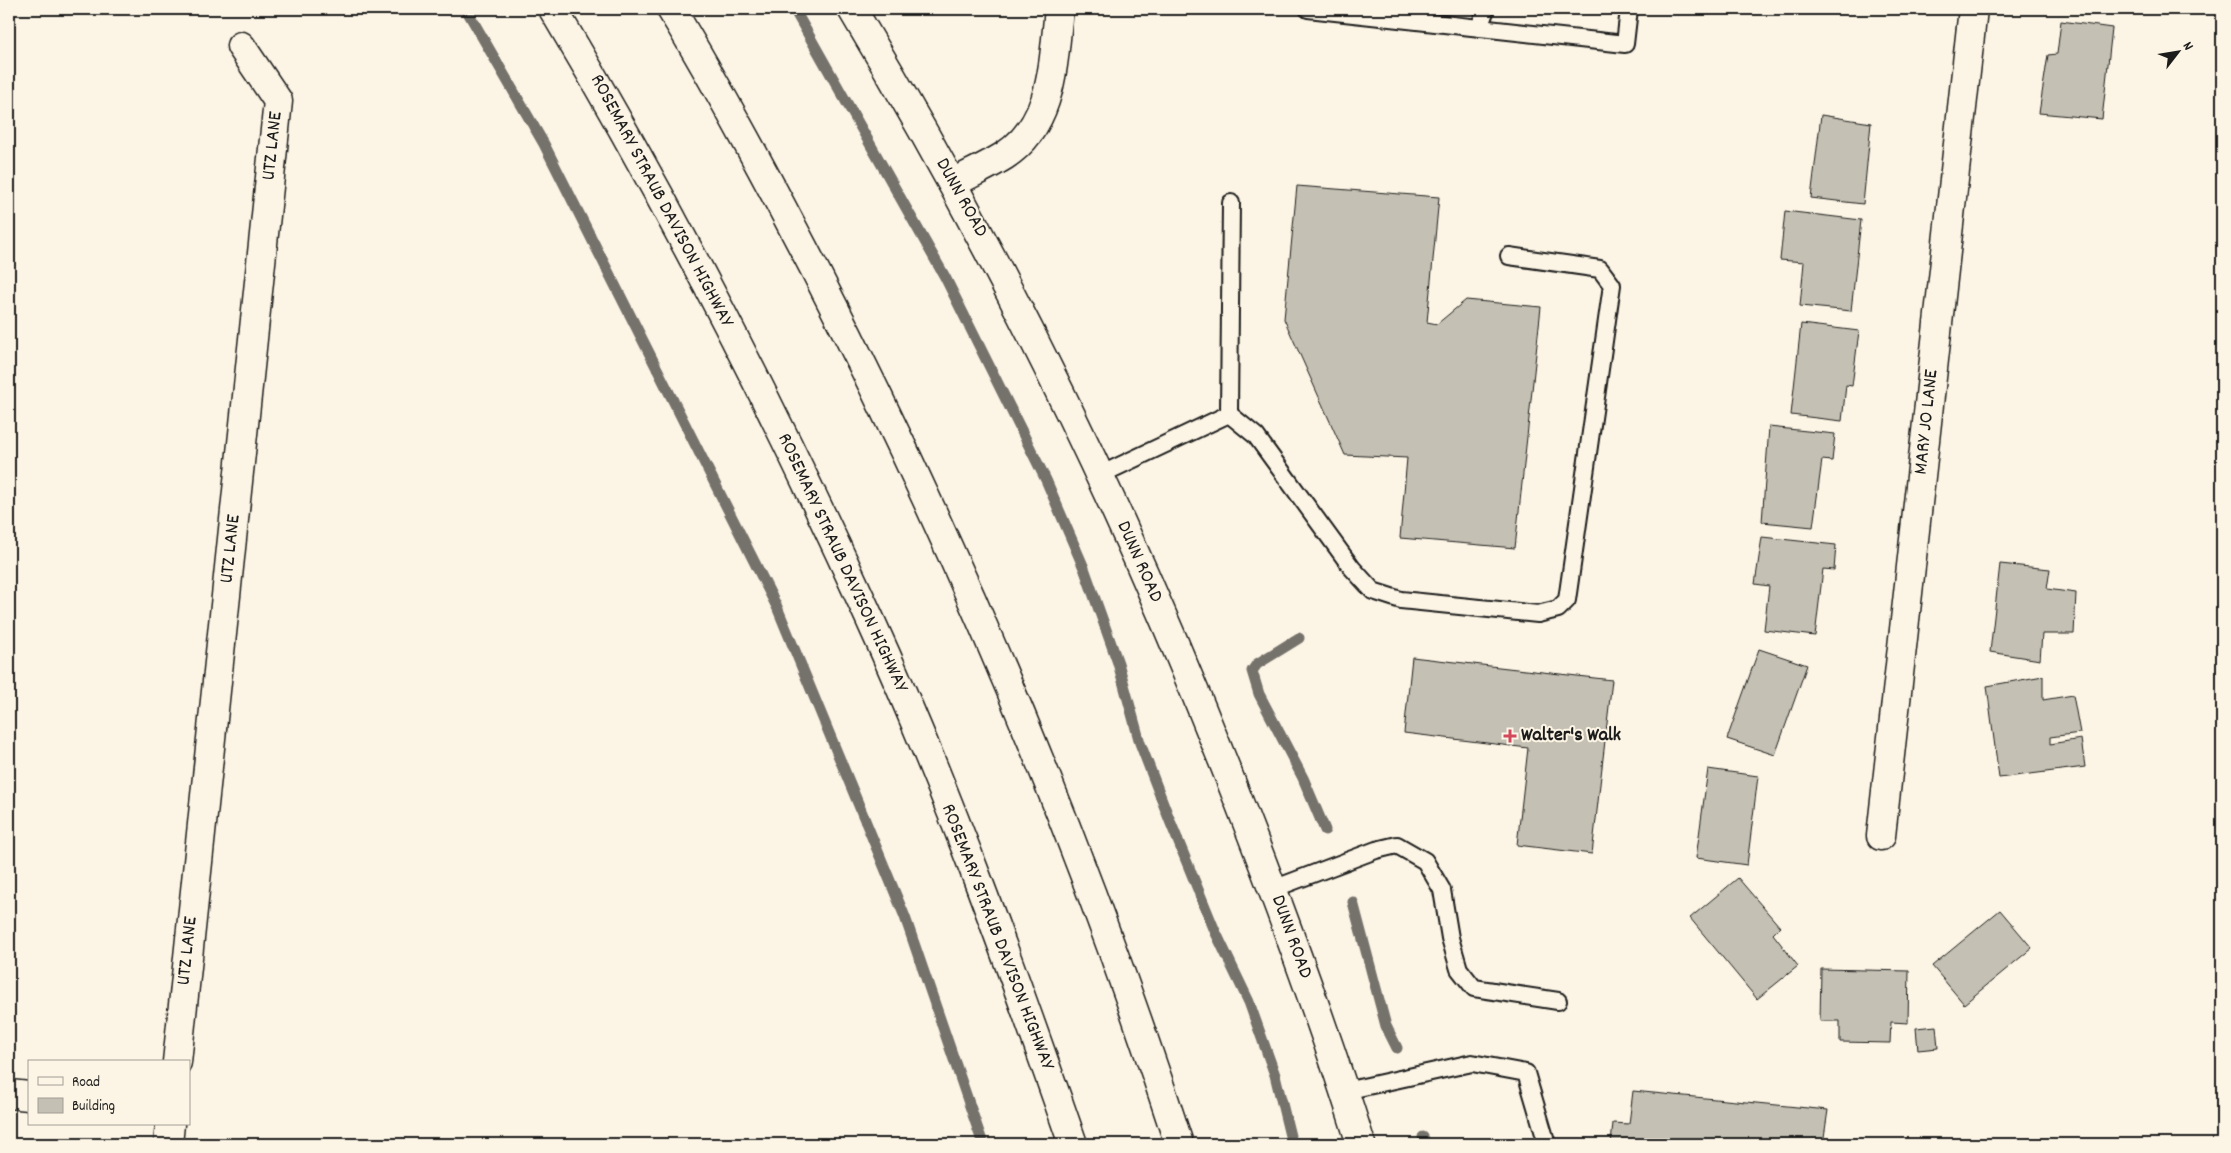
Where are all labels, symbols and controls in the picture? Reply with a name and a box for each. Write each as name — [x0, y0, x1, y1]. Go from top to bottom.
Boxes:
north arrow — [2154, 28, 2204, 78]
text: N — [2177, 38, 2198, 55]
street label: ROSEMARY STRAUB DAVISON HIGHWAY — [582, 70, 740, 333]
street label: UTZ LANE — [255, 110, 291, 182]
street label: DUNN ROAD — [928, 153, 994, 243]
street label: MARY JO LANE — [1908, 368, 1946, 476]
street label: ROSEMARY STRAUB DAVISON HIGHWAY — [770, 429, 915, 698]
street label: UTZ LANE — [213, 513, 249, 585]
street label: DUNN ROAD — [1109, 517, 1169, 607]
place label: Walter's Walk — [1521, 722, 1621, 750]
marker: Walter's Walk — [1503, 729, 1517, 743]
street label: ROSEMARY STRAUB DAVISON HIGHWAY — [933, 800, 1061, 1075]
street label: DUNN ROAD — [1263, 891, 1319, 983]
street label: UTZ LANE — [170, 915, 206, 987]
legend — [28, 1060, 190, 1126]
text: Road — [72, 1072, 100, 1094]
text: Building — [72, 1096, 115, 1118]

